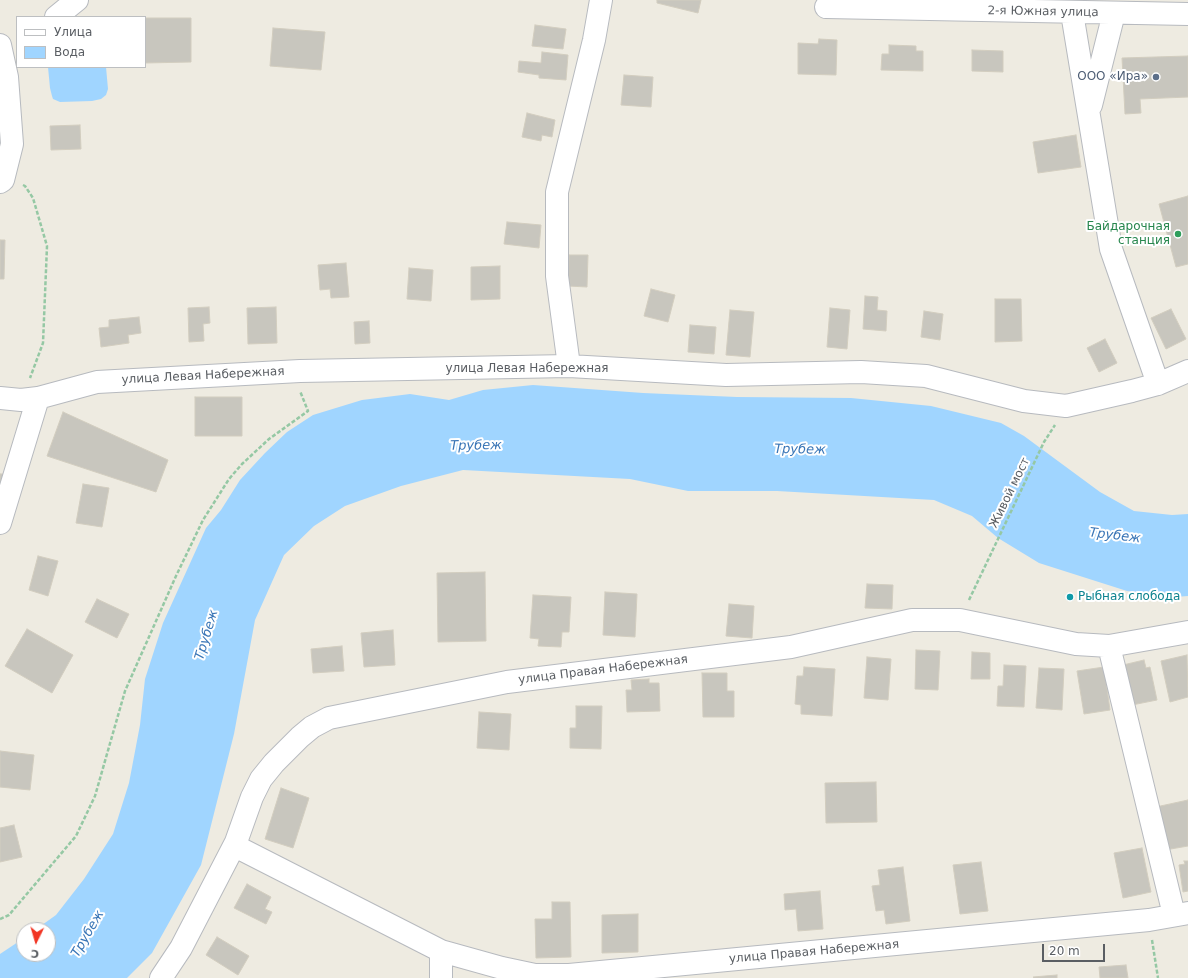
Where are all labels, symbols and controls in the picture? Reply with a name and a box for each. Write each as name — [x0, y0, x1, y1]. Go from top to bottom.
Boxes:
street label: 2-я Южная улица — [987, 4, 1099, 20]
legend — [16, 16, 146, 68]
text: Улица — [54, 25, 92, 39]
text: Вода — [54, 45, 85, 59]
place label: ООО «Ира» — [1077, 70, 1148, 84]
marker: ООО «Ира» — [1151, 72, 1161, 82]
place label: Байдарочная станция — [1086, 220, 1170, 248]
marker: Байдарочная станция — [1173, 229, 1183, 239]
street label: улица Левая Набережная — [445, 362, 609, 376]
street label: улица Левая Набережная — [121, 365, 285, 387]
water label: Трубеж — [450, 438, 502, 454]
water label: Трубеж — [774, 442, 826, 458]
street label: Живой мост — [987, 455, 1033, 531]
water label: Трубеж — [1088, 525, 1142, 547]
place label: Рыбная слобода — [1078, 590, 1180, 604]
marker: Рыбная слобода — [1065, 592, 1075, 602]
water label: Трубеж — [192, 608, 222, 662]
street label: улица Правая Набережная — [517, 652, 689, 688]
water label: Трубеж — [68, 908, 108, 960]
north arrow — [16, 922, 56, 962]
scale bar — [1044, 936, 1107, 962]
street label: улица Правая Набережная — [728, 937, 900, 967]
text: 20 m — [1049, 944, 1080, 958]
text: С — [30, 947, 40, 960]

